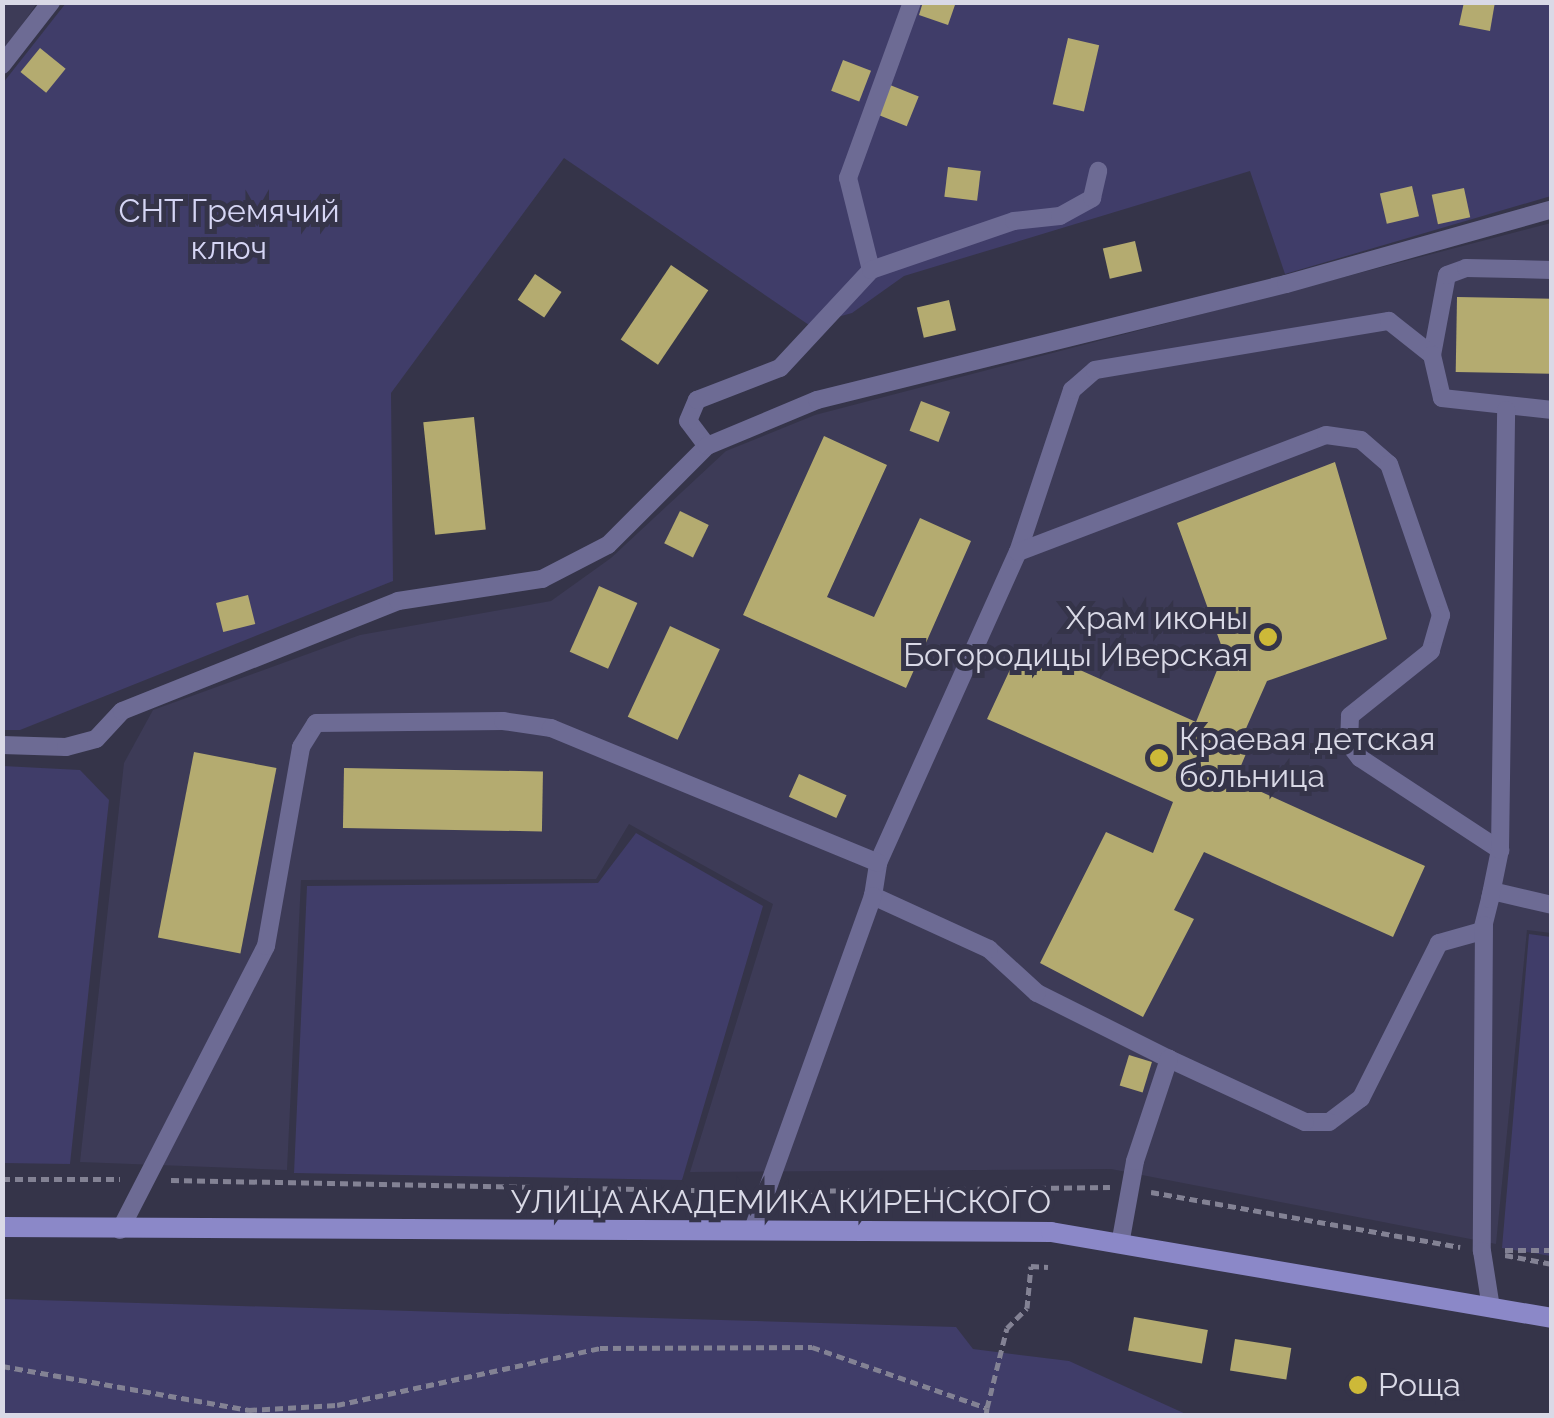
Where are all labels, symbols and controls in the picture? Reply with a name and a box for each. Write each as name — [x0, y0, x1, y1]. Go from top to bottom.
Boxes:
park label: СНТ Гремячий ключ — [118, 193, 340, 268]
place label: Храм иконы Богородицы Иверская — [903, 600, 1248, 675]
marker: Храм иконы Богородицы Иверская — [1257, 626, 1279, 648]
place label: Краевая детская больница — [1179, 721, 1435, 796]
marker: Краевая детская больница — [1148, 747, 1170, 769]
street label: УЛИЦА АКАДЕМИКА КИРЕНСКОГО — [509, 1183, 1053, 1221]
place label: Роща — [1378, 1366, 1461, 1404]
marker: Роща — [1347, 1374, 1369, 1396]

